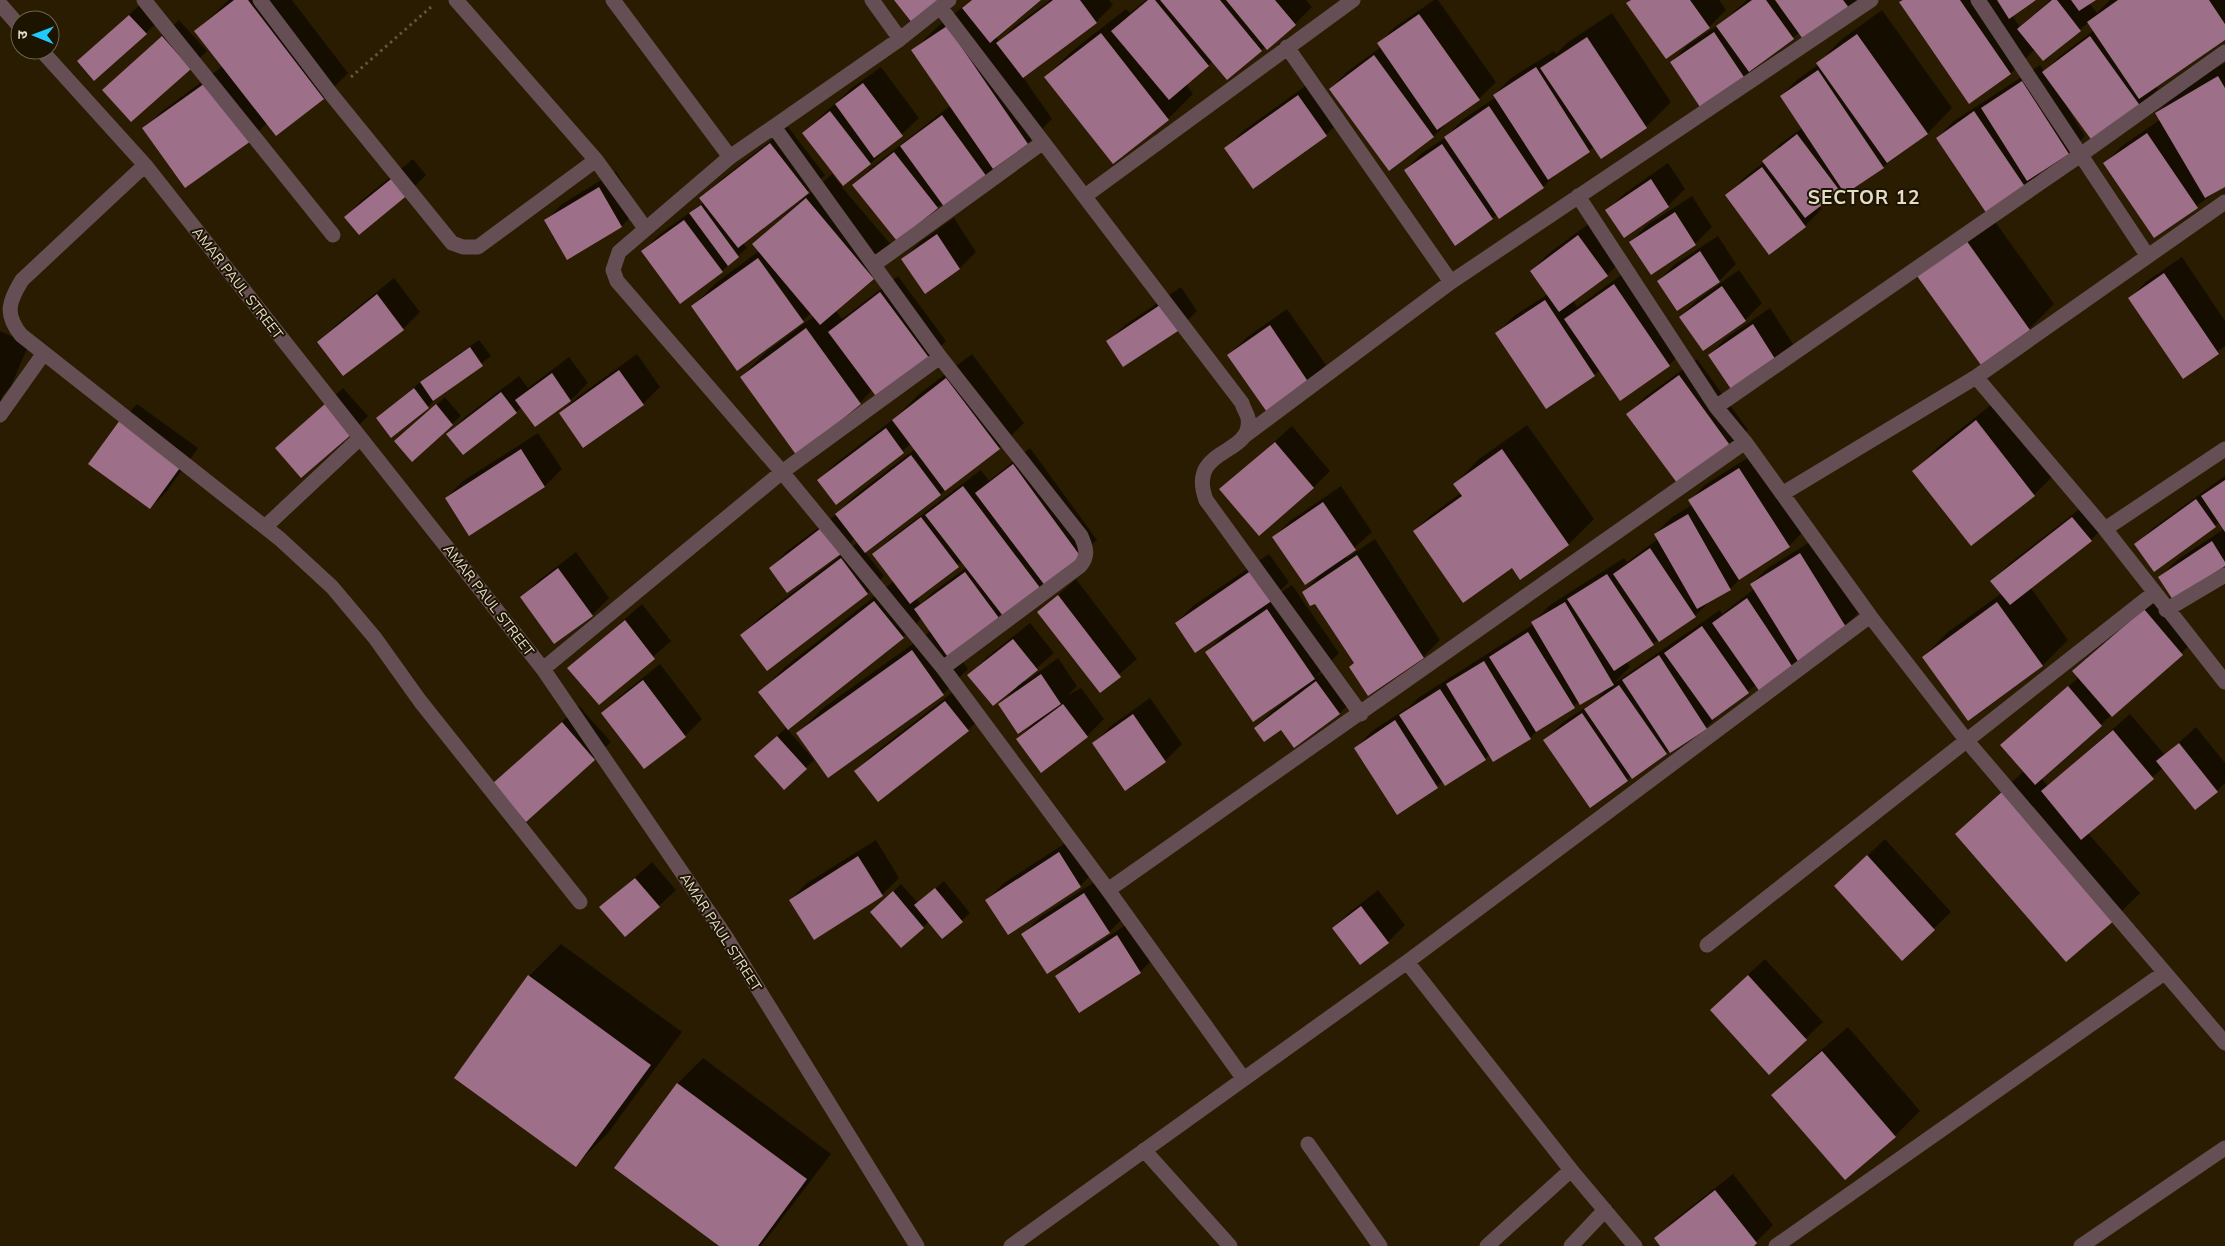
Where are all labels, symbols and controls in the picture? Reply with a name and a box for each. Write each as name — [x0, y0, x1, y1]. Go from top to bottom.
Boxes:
north arrow — [10, 10, 60, 60]
text: उ — [13, 30, 31, 39]
district label: SECTOR 12 — [1808, 185, 1920, 209]
street label: AMAR PAUL STREET — [189, 223, 288, 343]
street label: AMAR PAUL STREET — [440, 540, 539, 660]
street label: AMAR PAUL STREET — [676, 870, 766, 995]

